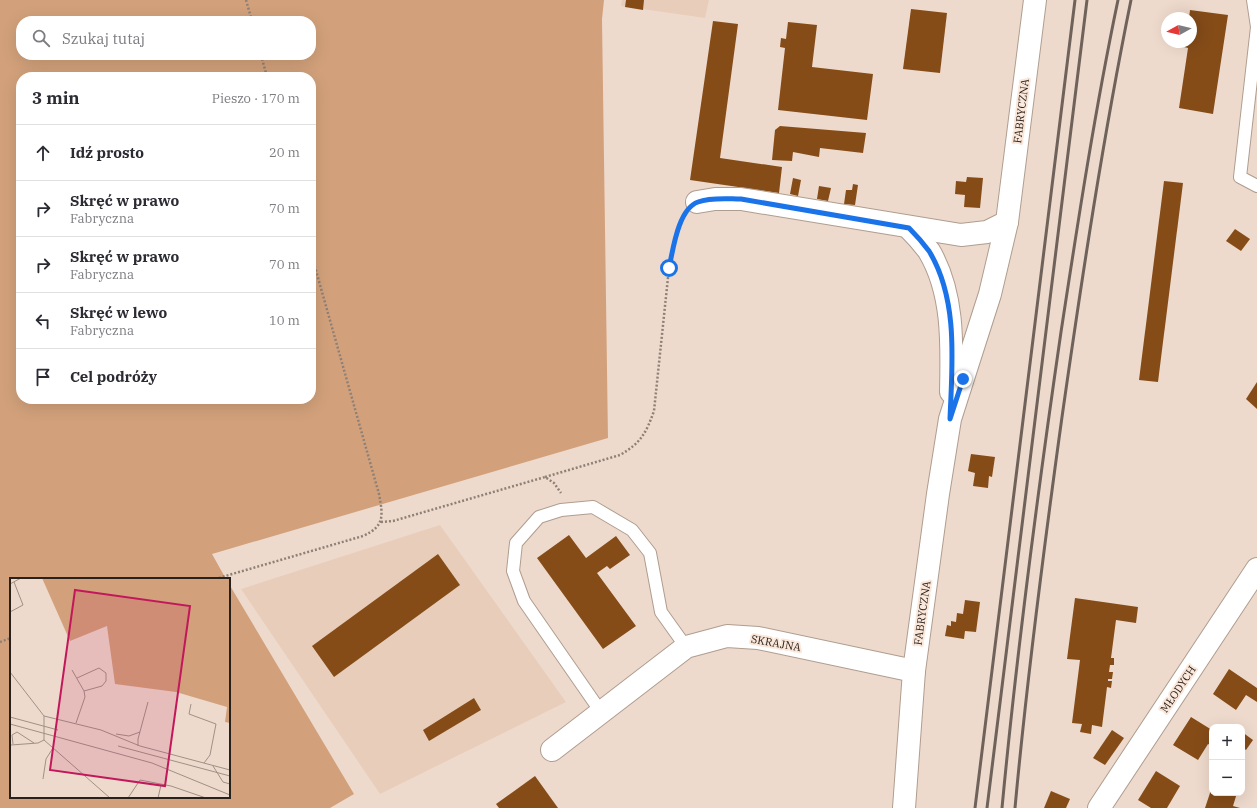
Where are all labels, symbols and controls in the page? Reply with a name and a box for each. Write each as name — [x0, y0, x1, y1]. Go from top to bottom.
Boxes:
north arrow — [1161, 12, 1197, 48]
search box — [16, 16, 316, 60]
icon: search — [30, 27, 52, 49]
text: Szukaj tutaj — [62, 29, 145, 48]
street label: FABRYCZNA — [1010, 78, 1032, 144]
text: 3 min — [32, 87, 80, 109]
text: Pieszo · 170 m — [212, 90, 300, 107]
icon: ahead — [32, 142, 54, 164]
text: Idź prosto — [70, 143, 144, 162]
text: 20 m — [269, 144, 300, 161]
text: Skręć w prawo — [70, 191, 179, 210]
icon: right — [32, 198, 54, 220]
text: 70 m — [269, 200, 300, 217]
text: Fabryczna — [70, 210, 134, 227]
text: Skręć w prawo — [70, 247, 179, 266]
icon: right — [32, 254, 54, 276]
text: 70 m — [269, 256, 300, 273]
route start — [660, 259, 678, 277]
text: Fabryczna — [70, 266, 134, 283]
text: Skręć w lewo — [70, 303, 167, 322]
icon: left — [32, 310, 54, 332]
text: 10 m — [269, 312, 300, 329]
text: Fabryczna — [70, 322, 134, 339]
icon: arrive — [32, 366, 54, 388]
text: Cel podróży — [70, 367, 157, 386]
route end — [954, 370, 972, 388]
inset map — [10, 578, 230, 798]
street label: FABRYCZNA — [911, 579, 934, 646]
street label: SKRAJNA — [750, 632, 803, 654]
street label: MŁODYCH — [1157, 663, 1199, 715]
map controls — [1209, 724, 1245, 796]
button: + — [1209, 724, 1245, 760]
button: − — [1209, 760, 1245, 796]

